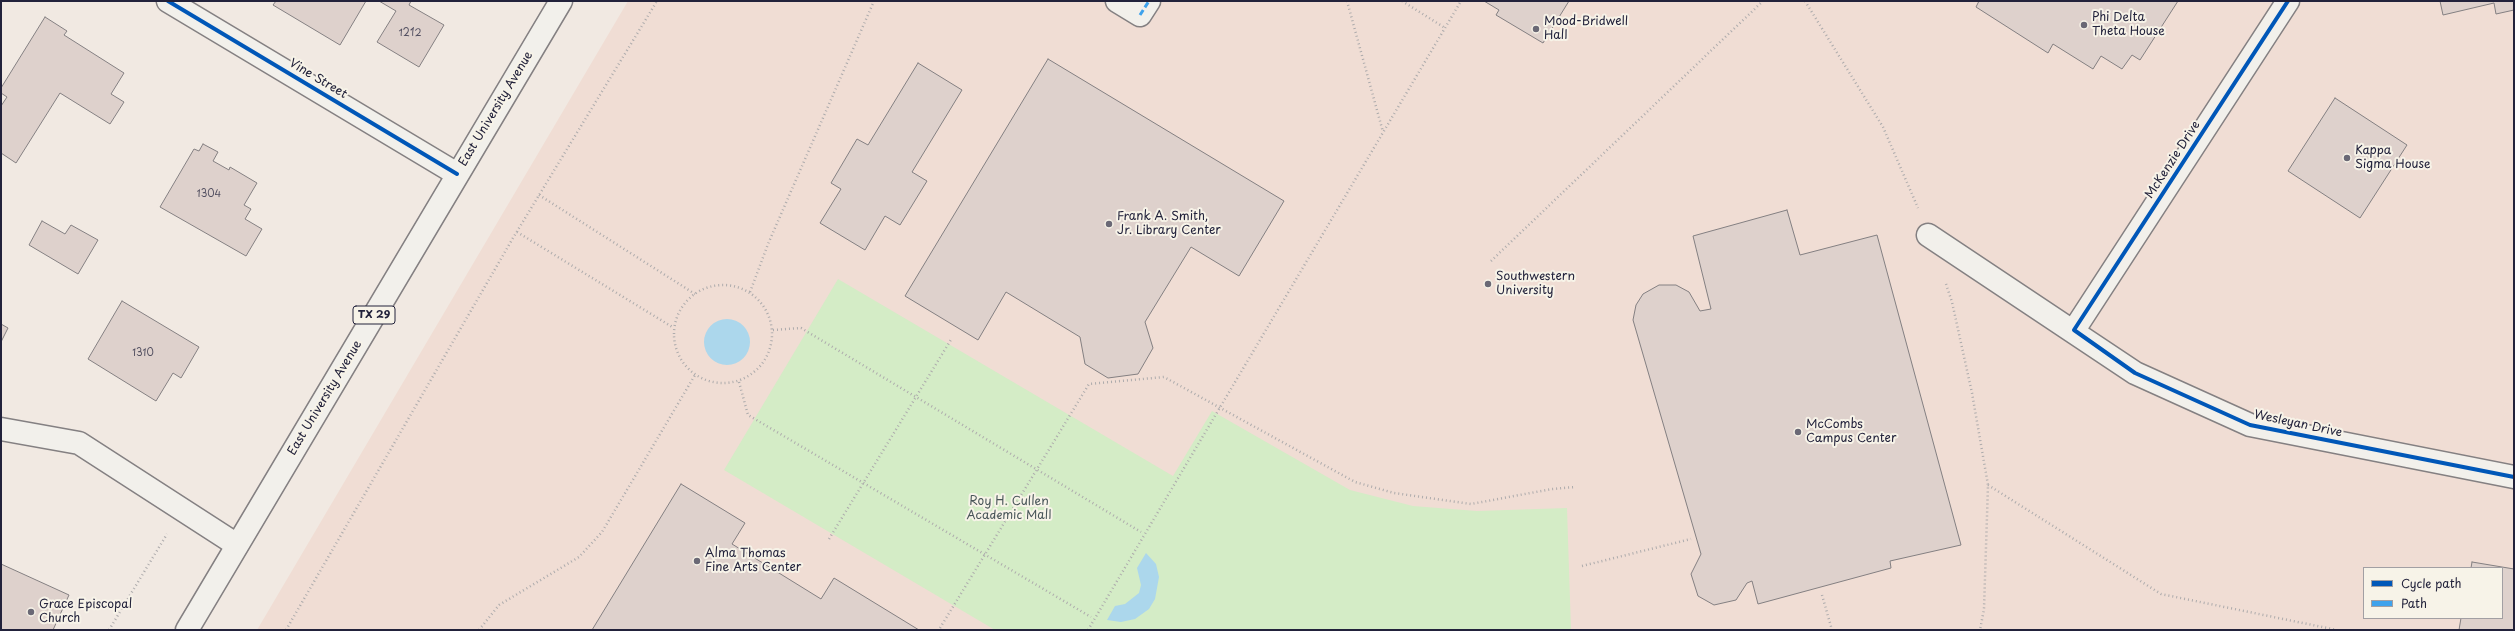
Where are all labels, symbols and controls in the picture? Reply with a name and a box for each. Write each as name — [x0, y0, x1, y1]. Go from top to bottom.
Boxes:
place label: Phi Delta Theta House — [2092, 11, 2165, 39]
place label: Mood-Bridwell Hall — [1544, 15, 1628, 43]
marker: Phi Delta Theta House — [2079, 20, 2089, 30]
marker: Mood-Bridwell Hall — [1531, 24, 1541, 34]
house number: 1212 — [399, 27, 421, 39]
street label: East University Avenue — [456, 49, 536, 169]
street label: Vine Street — [286, 56, 350, 102]
street label: McKenzie Drive — [2143, 119, 2203, 201]
place label: Kappa Sigma House — [2355, 144, 2431, 172]
marker: Kappa Sigma House — [2342, 153, 2352, 163]
house number: 1304 — [197, 188, 221, 200]
place label: Frank A. Smith, Jr. Library Center — [1117, 210, 1221, 238]
marker: Frank A. Smith, Jr. Library Center — [1104, 219, 1114, 229]
place label: Southwestern University — [1496, 270, 1575, 298]
marker: Southwestern University — [1483, 279, 1493, 289]
road number: TX 29 — [353, 306, 395, 324]
street label: East University Avenue — [285, 338, 365, 458]
house number: 1310 — [132, 347, 154, 359]
street label: Wesleyan Drive — [2253, 408, 2343, 440]
place label: McCombs Campus Center — [1806, 418, 1896, 446]
marker: McCombs Campus Center — [1793, 427, 1803, 437]
park label: Roy H. Cullen Academic Mall — [966, 495, 1052, 523]
place label: Alma Thomas Fine Arts Center — [705, 547, 801, 575]
marker: Alma Thomas Fine Arts Center — [692, 556, 702, 566]
legend — [2363, 567, 2503, 619]
text: Cycle path — [2401, 574, 2462, 592]
text: Path — [2401, 594, 2427, 612]
place label: Grace Episcopal Church — [39, 598, 132, 626]
marker: Grace Episcopal Church — [26, 607, 36, 617]

